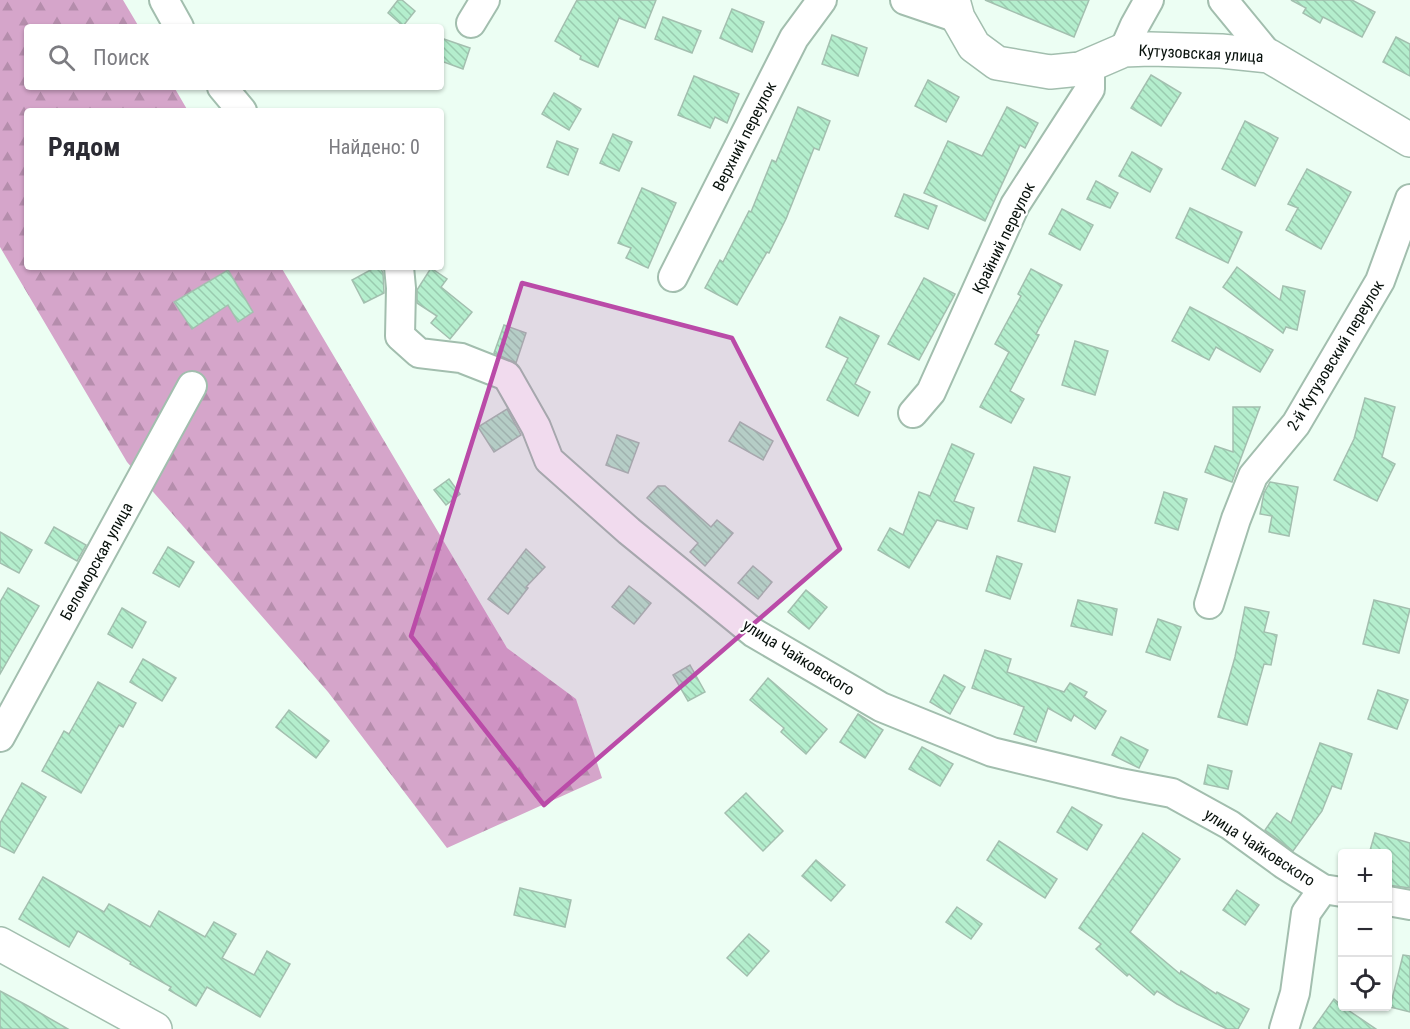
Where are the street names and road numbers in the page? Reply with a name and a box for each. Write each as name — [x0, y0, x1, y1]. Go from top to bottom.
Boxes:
street label: Кутузовская улица — [1138, 41, 1264, 66]
street label: Верхний переулок — [709, 78, 780, 194]
street label: Крайний переулок — [968, 179, 1039, 297]
street label: 2-й Кутузовский переулок — [1283, 276, 1388, 434]
street label: Беломорская улица — [56, 499, 137, 623]
street label: улица Чайковского — [739, 615, 858, 699]
street label: улица Чайковского — [1201, 805, 1319, 890]

